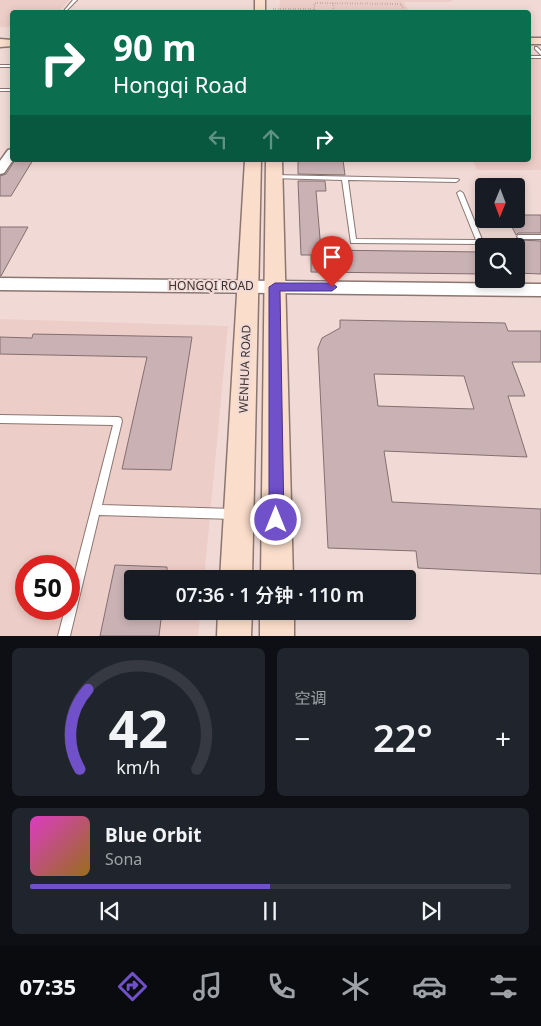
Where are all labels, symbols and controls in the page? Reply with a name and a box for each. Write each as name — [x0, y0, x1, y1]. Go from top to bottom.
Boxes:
text: 90 m — [113, 24, 196, 71]
icon: right — [30, 30, 95, 95]
text: Hongqi Road — [113, 69, 248, 99]
icon: left — [204, 125, 232, 153]
icon: ahead — [257, 125, 285, 153]
icon: right — [310, 125, 338, 153]
north arrow — [475, 178, 525, 228]
map controls — [475, 178, 525, 288]
pin — [311, 236, 353, 287]
button: search — [475, 238, 525, 288]
icon: arrive — [318, 243, 346, 271]
street label: HONGQI ROAD — [168, 277, 254, 294]
street label: WENHUA ROAD — [234, 324, 255, 413]
position arrow — [249, 493, 301, 545]
speed limit sign: 50 — [15, 555, 80, 620]
text: 07:36 · 1 分钟 · 110 m — [176, 582, 364, 608]
text: 空调 — [295, 687, 327, 709]
text: 42 — [109, 692, 168, 763]
text: 22° — [373, 711, 433, 763]
text: − — [295, 719, 311, 757]
text: + — [495, 719, 511, 757]
text: km/h — [116, 755, 160, 779]
text: Blue Orbit — [105, 822, 201, 848]
text: Sona — [105, 848, 142, 870]
icon: previous — [96, 897, 124, 925]
icon: pause — [256, 897, 284, 925]
icon: next — [417, 897, 445, 925]
icon: directions — [115, 969, 150, 1004]
icon: music — [190, 969, 225, 1004]
icon: phone — [264, 969, 299, 1004]
icon: climate — [338, 969, 373, 1004]
icon: car — [412, 969, 447, 1004]
icon: filters — [486, 969, 521, 1004]
text: 07:35 — [20, 971, 76, 1001]

